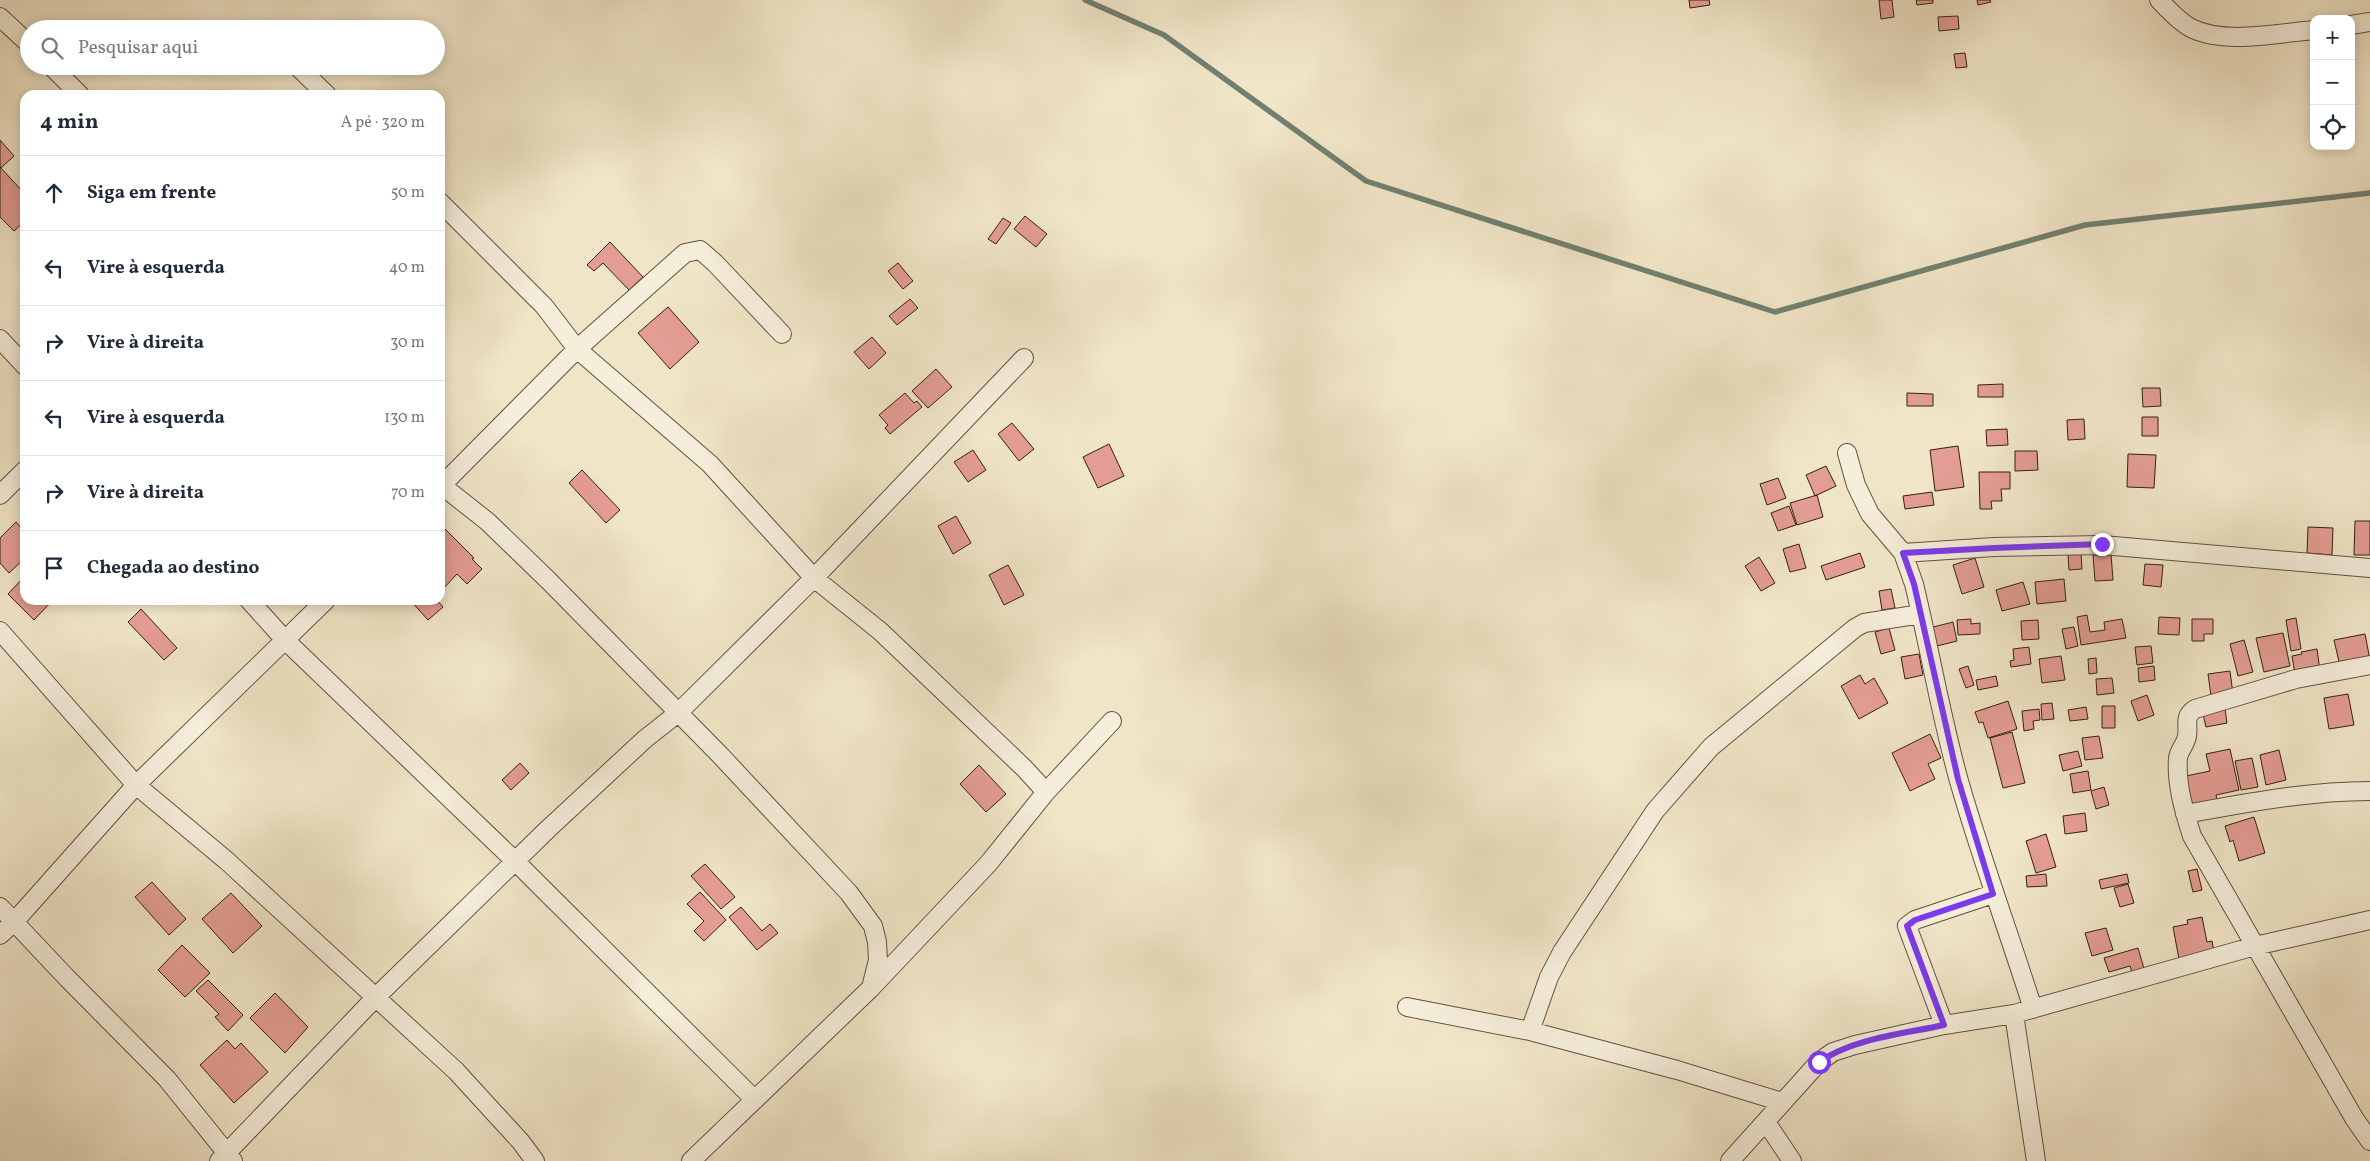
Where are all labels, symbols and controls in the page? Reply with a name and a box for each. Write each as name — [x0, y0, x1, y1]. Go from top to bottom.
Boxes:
map controls — [2310, 15, 2355, 150]
button: + — [2310, 15, 2355, 60]
search box — [20, 20, 445, 75]
icon: search — [38, 34, 66, 62]
text: Pesquisar aqui — [78, 35, 198, 61]
button: − — [2310, 60, 2355, 105]
button: locate — [2310, 105, 2355, 150]
text: 4 min — [40, 108, 99, 137]
text: A pé · 320 m — [341, 112, 425, 134]
icon: ahead — [40, 179, 68, 207]
text: Siga em frente — [87, 180, 216, 206]
text: 50 m — [391, 182, 425, 204]
icon: left — [40, 254, 68, 282]
text: Vire à esquerda — [87, 255, 225, 281]
text: 40 m — [389, 257, 425, 279]
icon: right — [40, 329, 68, 357]
text: Vire à direita — [87, 330, 204, 356]
text: 30 m — [390, 332, 425, 354]
icon: left — [40, 404, 68, 432]
text: Vire à esquerda — [87, 405, 225, 431]
text: 130 m — [384, 407, 425, 429]
icon: right — [40, 479, 68, 507]
text: Vire à direita — [87, 480, 204, 506]
text: 70 m — [391, 482, 425, 504]
route end — [2091, 533, 2114, 556]
icon: arrive — [40, 554, 68, 582]
text: Chegada ao destino — [87, 555, 259, 581]
route start — [1808, 1051, 1831, 1074]

